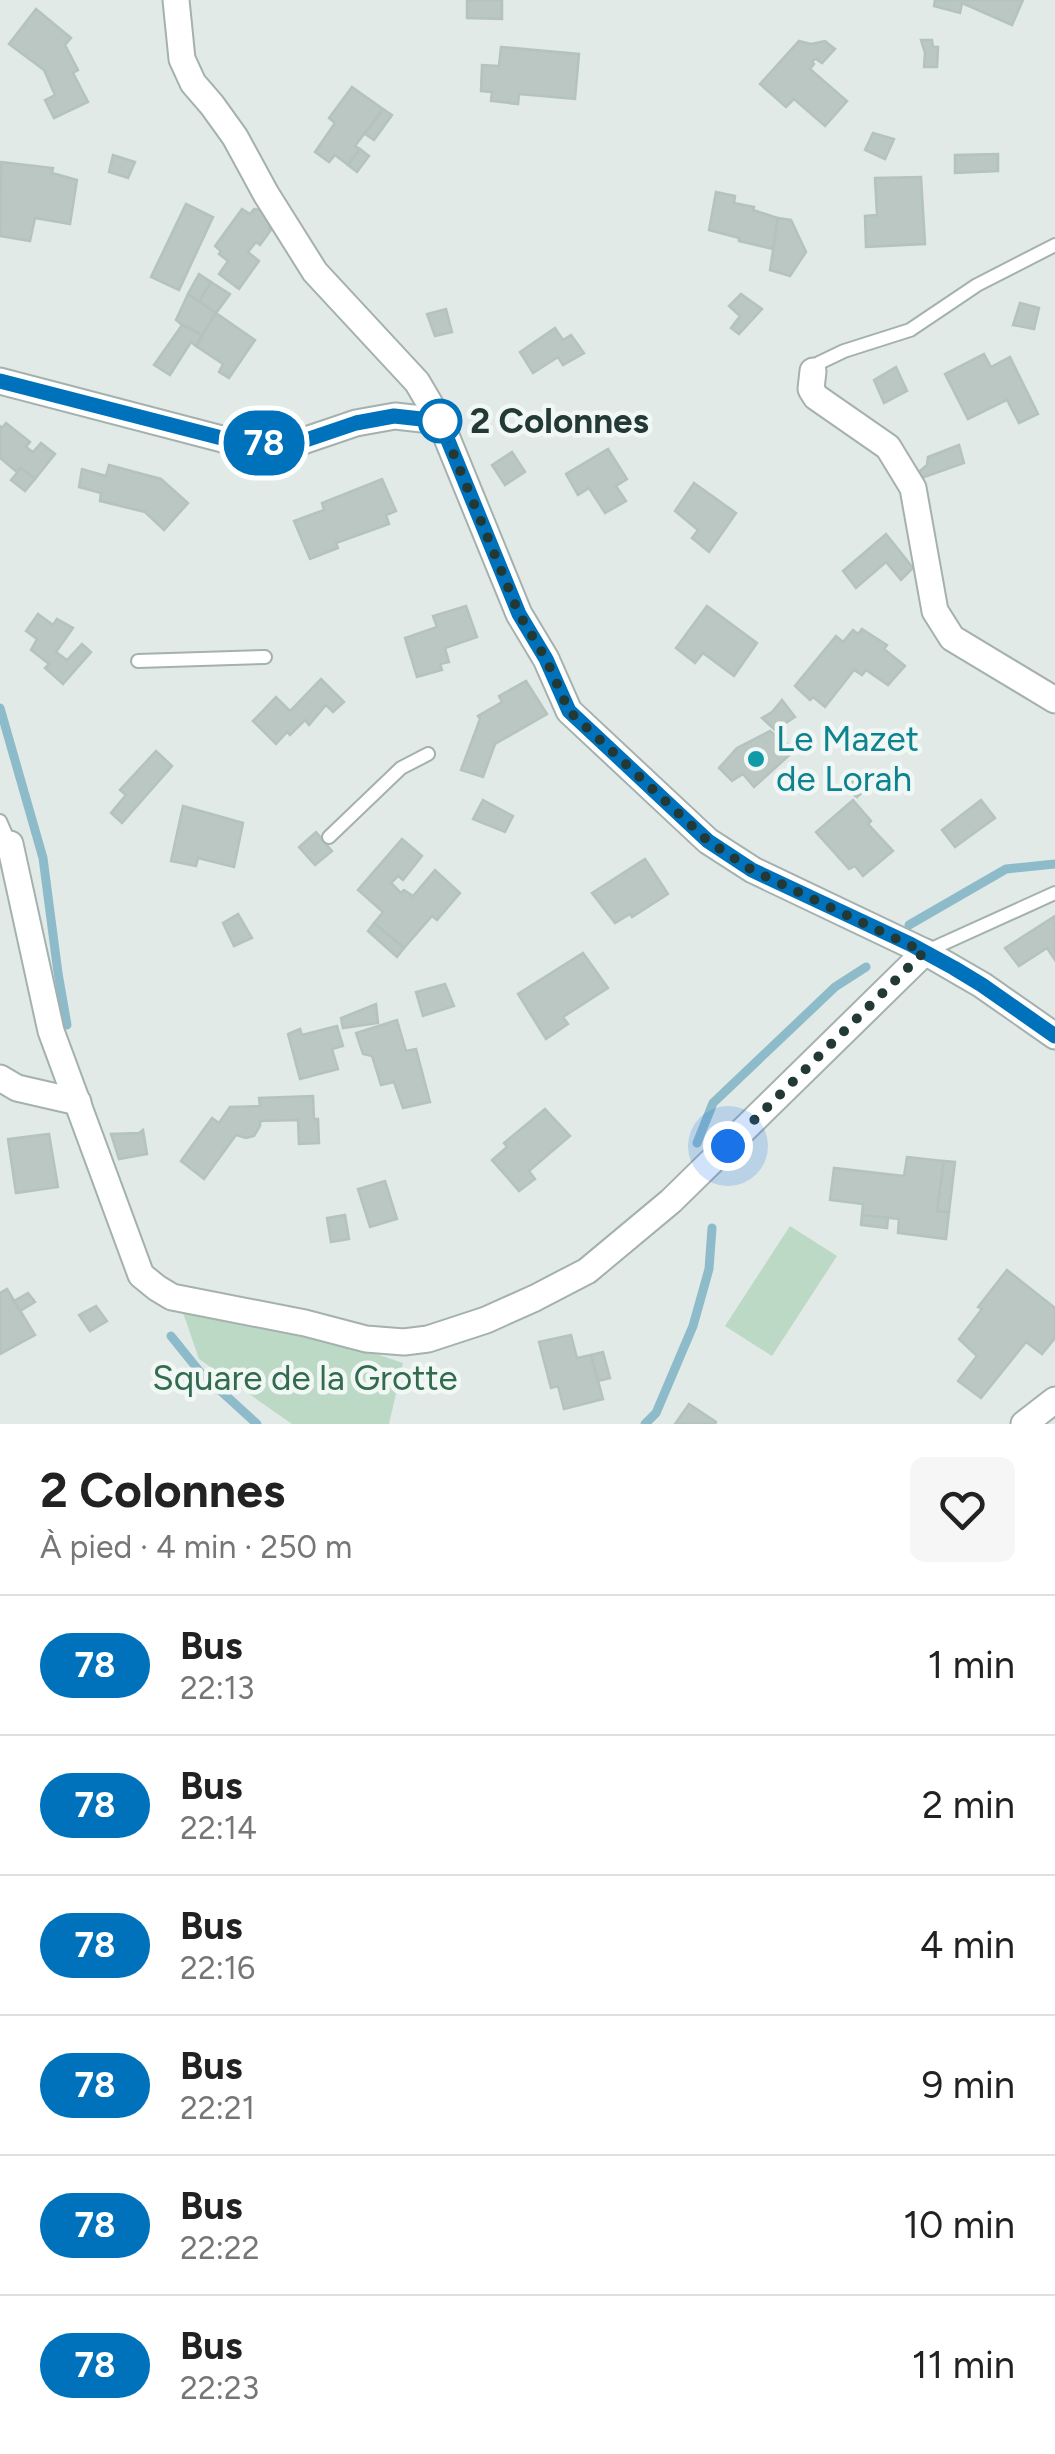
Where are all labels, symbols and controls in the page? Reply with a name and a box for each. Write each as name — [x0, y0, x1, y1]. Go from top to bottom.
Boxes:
marker: 2 Colonnes — [419, 400, 461, 442]
place label: 2 Colonnes — [470, 400, 649, 442]
line badge: 78 — [219, 410, 309, 476]
text: 78 — [244, 422, 284, 464]
place label: Le Mazet de Lorah — [776, 718, 919, 800]
marker: Le Mazet de Lorah — [745, 748, 767, 770]
your location — [703, 1121, 753, 1171]
park label: Square de la Grotte — [152, 1357, 458, 1399]
button: heart — [910, 1457, 1015, 1562]
text: 2 Colonnes — [40, 1461, 285, 1519]
text: À pied · 4 min · 250 m — [40, 1528, 352, 1566]
text: Bus — [180, 1623, 243, 1669]
text: 1 min — [928, 1642, 1015, 1688]
text: 78 — [75, 1644, 115, 1686]
text: 22:13 — [180, 1669, 255, 1707]
text: Bus — [180, 1763, 243, 1809]
text: 2 min — [922, 1782, 1015, 1828]
text: 78 — [75, 1784, 115, 1826]
text: 22:14 — [180, 1809, 257, 1847]
text: Bus — [180, 1903, 243, 1949]
text: 4 min — [920, 1922, 1015, 1968]
text: 78 — [75, 1924, 115, 1966]
text: 22:16 — [180, 1949, 255, 1987]
text: Bus — [180, 2043, 243, 2089]
text: 9 min — [922, 2062, 1015, 2108]
text: 78 — [75, 2064, 115, 2106]
text: 22:21 — [180, 2089, 255, 2127]
text: Bus — [180, 2183, 243, 2229]
text: 10 min — [903, 2202, 1015, 2248]
text: 78 — [75, 2204, 115, 2246]
text: 22:22 — [180, 2229, 260, 2267]
text: Bus — [180, 2323, 243, 2369]
text: 11 min — [912, 2342, 1015, 2388]
text: 78 — [75, 2344, 115, 2386]
text: 22:23 — [180, 2369, 259, 2407]

